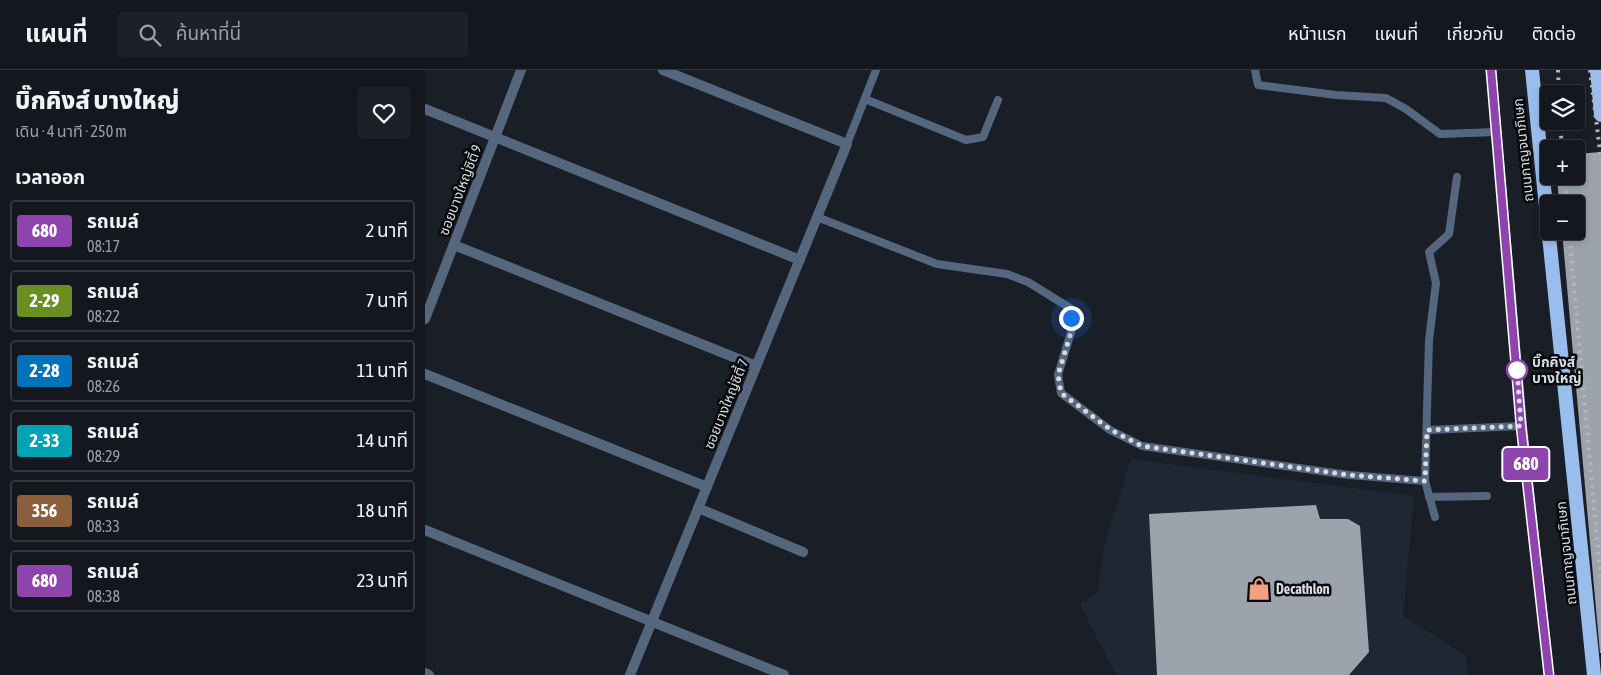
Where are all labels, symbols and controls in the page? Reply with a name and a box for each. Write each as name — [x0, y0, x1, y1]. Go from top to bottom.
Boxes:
search box — [118, 12, 468, 57]
text: แผนที่ — [25, 20, 88, 47]
icon: search — [136, 21, 164, 49]
text: ค้นหาที่นี่ — [176, 22, 241, 44]
text: หน้าแรก — [1288, 23, 1346, 44]
text: แผนที่ — [1374, 23, 1418, 44]
text: เกี่ยวกับ — [1446, 23, 1504, 44]
text: ติดต่อ — [1532, 23, 1576, 44]
map controls — [1540, 85, 1585, 240]
button: layers — [1540, 85, 1585, 130]
text: บิ๊กคิงส์ บางใหญ่ — [15, 87, 179, 114]
button: heart — [358, 87, 410, 139]
street label: ถนนกาญจนาภิเษก — [1510, 97, 1536, 203]
text: เดิน · 4 นาที · 250 m — [15, 122, 127, 140]
button: + — [1540, 140, 1585, 185]
street label: ซอยบางใหญ่ซิตี้ 9 — [433, 142, 485, 238]
text: เวลาออก — [15, 166, 85, 188]
button: − — [1540, 195, 1585, 240]
text: รถเมล์ — [87, 210, 139, 232]
text: 2 นาที — [366, 219, 408, 241]
text: 680 — [32, 220, 57, 241]
text: 08:17 — [87, 237, 120, 255]
text: รถเมล์ — [87, 280, 139, 302]
text: 7 นาที — [366, 289, 408, 311]
text: 2-29 — [30, 290, 59, 311]
your location — [1059, 306, 1084, 331]
text: 08:22 — [87, 307, 120, 325]
text: รถเมล์ — [87, 350, 139, 372]
place label: บิ๊กคิงส์ บางใหญ่ — [1532, 353, 1582, 386]
street label: ซอยบางใหญ่ซิตี้ 7 — [699, 356, 751, 451]
text: 11 นาที — [357, 359, 408, 381]
marker: บิ๊กคิงส์ บางใหญ่ — [1506, 359, 1528, 381]
text: 2-28 — [30, 360, 59, 381]
text: 08:26 — [87, 377, 120, 395]
text: รถเมล์ — [87, 420, 139, 442]
text: 14 นาที — [357, 429, 408, 451]
text: 2-33 — [30, 430, 59, 451]
text: 08:29 — [87, 447, 120, 465]
line badge: 680 — [1497, 448, 1555, 480]
text: 680 — [1513, 453, 1539, 474]
text: รถเมล์ — [87, 490, 139, 512]
text: 18 นาที — [357, 499, 408, 521]
text: 356 — [32, 500, 57, 521]
street label: ถนนกาญจนาภิเษก — [1553, 500, 1579, 606]
text: 08:33 — [87, 517, 120, 535]
text: รถเมล์ — [87, 560, 139, 582]
text: 23 นาที — [357, 569, 408, 591]
text: 680 — [32, 570, 57, 591]
shop icon: Decathlon — [1246, 576, 1272, 602]
place label: Decathlon — [1276, 581, 1330, 597]
text: 08:38 — [87, 587, 120, 605]

